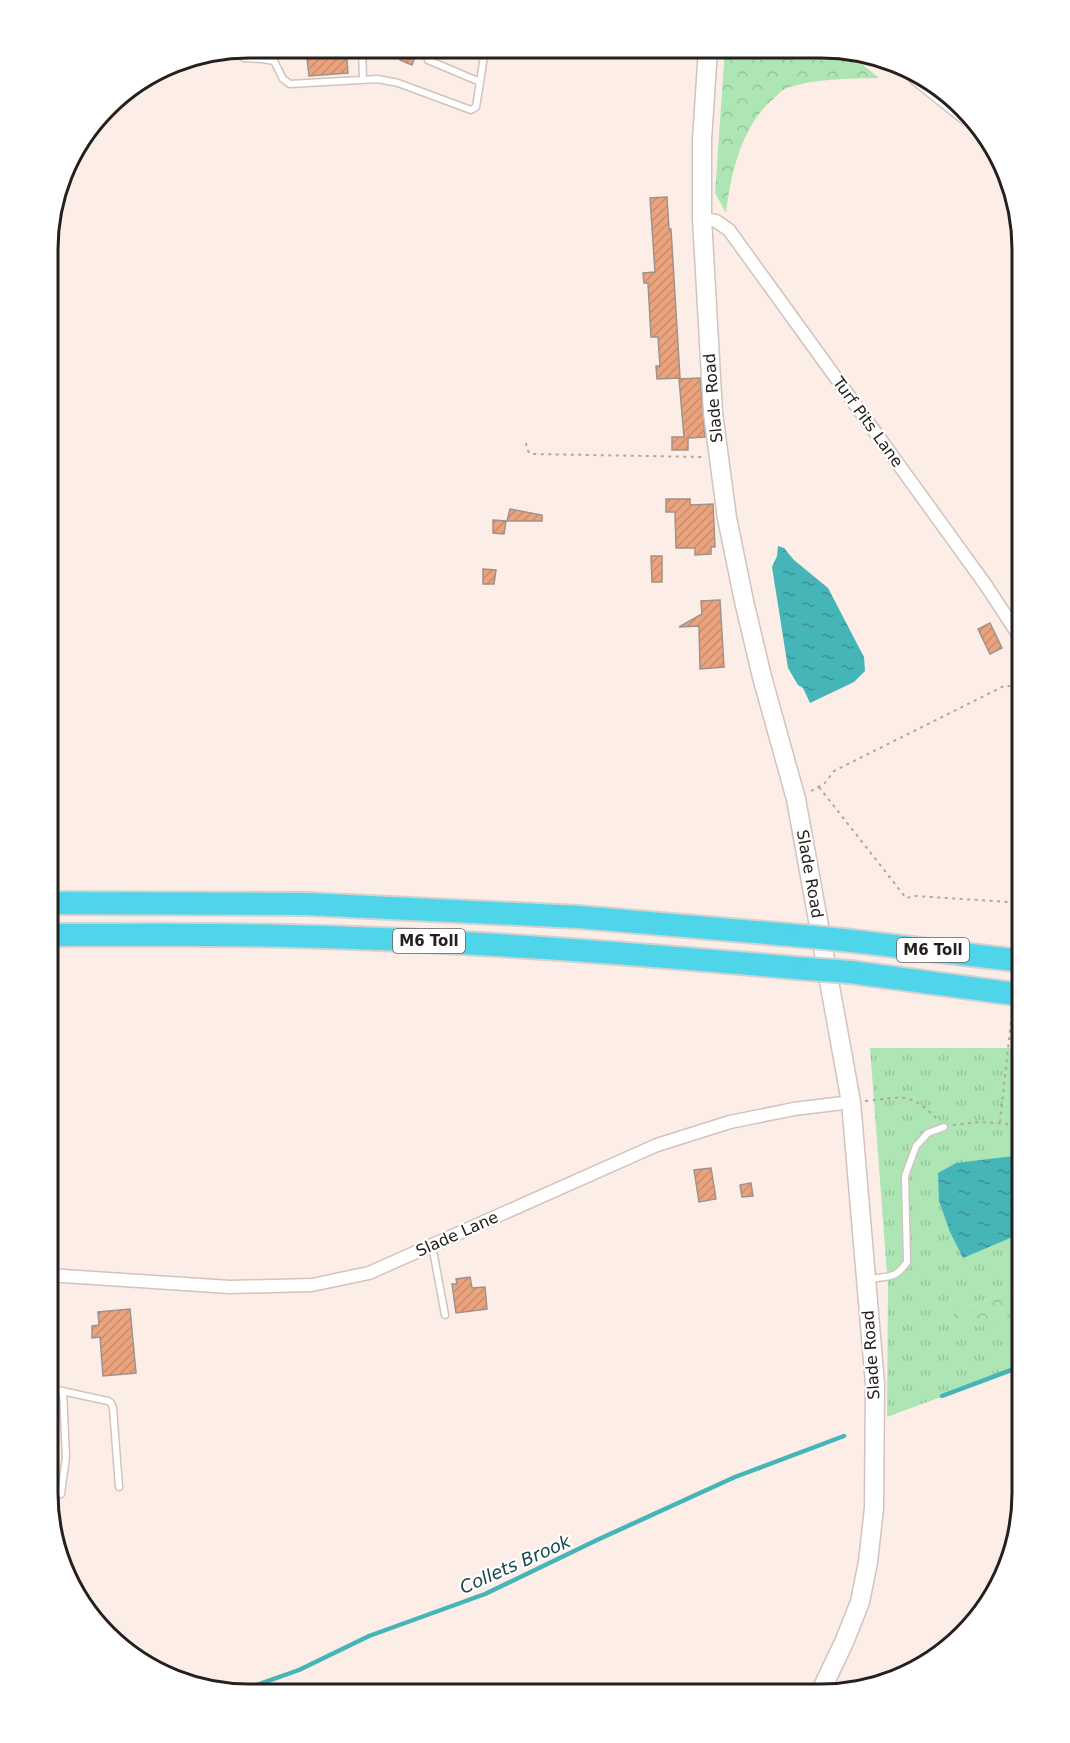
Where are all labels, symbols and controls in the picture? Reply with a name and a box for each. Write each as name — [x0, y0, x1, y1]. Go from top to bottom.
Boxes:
street label: Slade Road — [700, 353, 726, 443]
street label: Turf Pits Lane — [828, 372, 907, 471]
street label: Slade Road — [793, 828, 827, 920]
road number: M6 Toll — [393, 929, 465, 953]
road number: M6 Toll — [897, 938, 969, 962]
street label: Slade Lane — [413, 1207, 501, 1261]
street label: Slade Road — [858, 1310, 884, 1400]
water label: Collets Brook — [456, 1530, 575, 1598]

